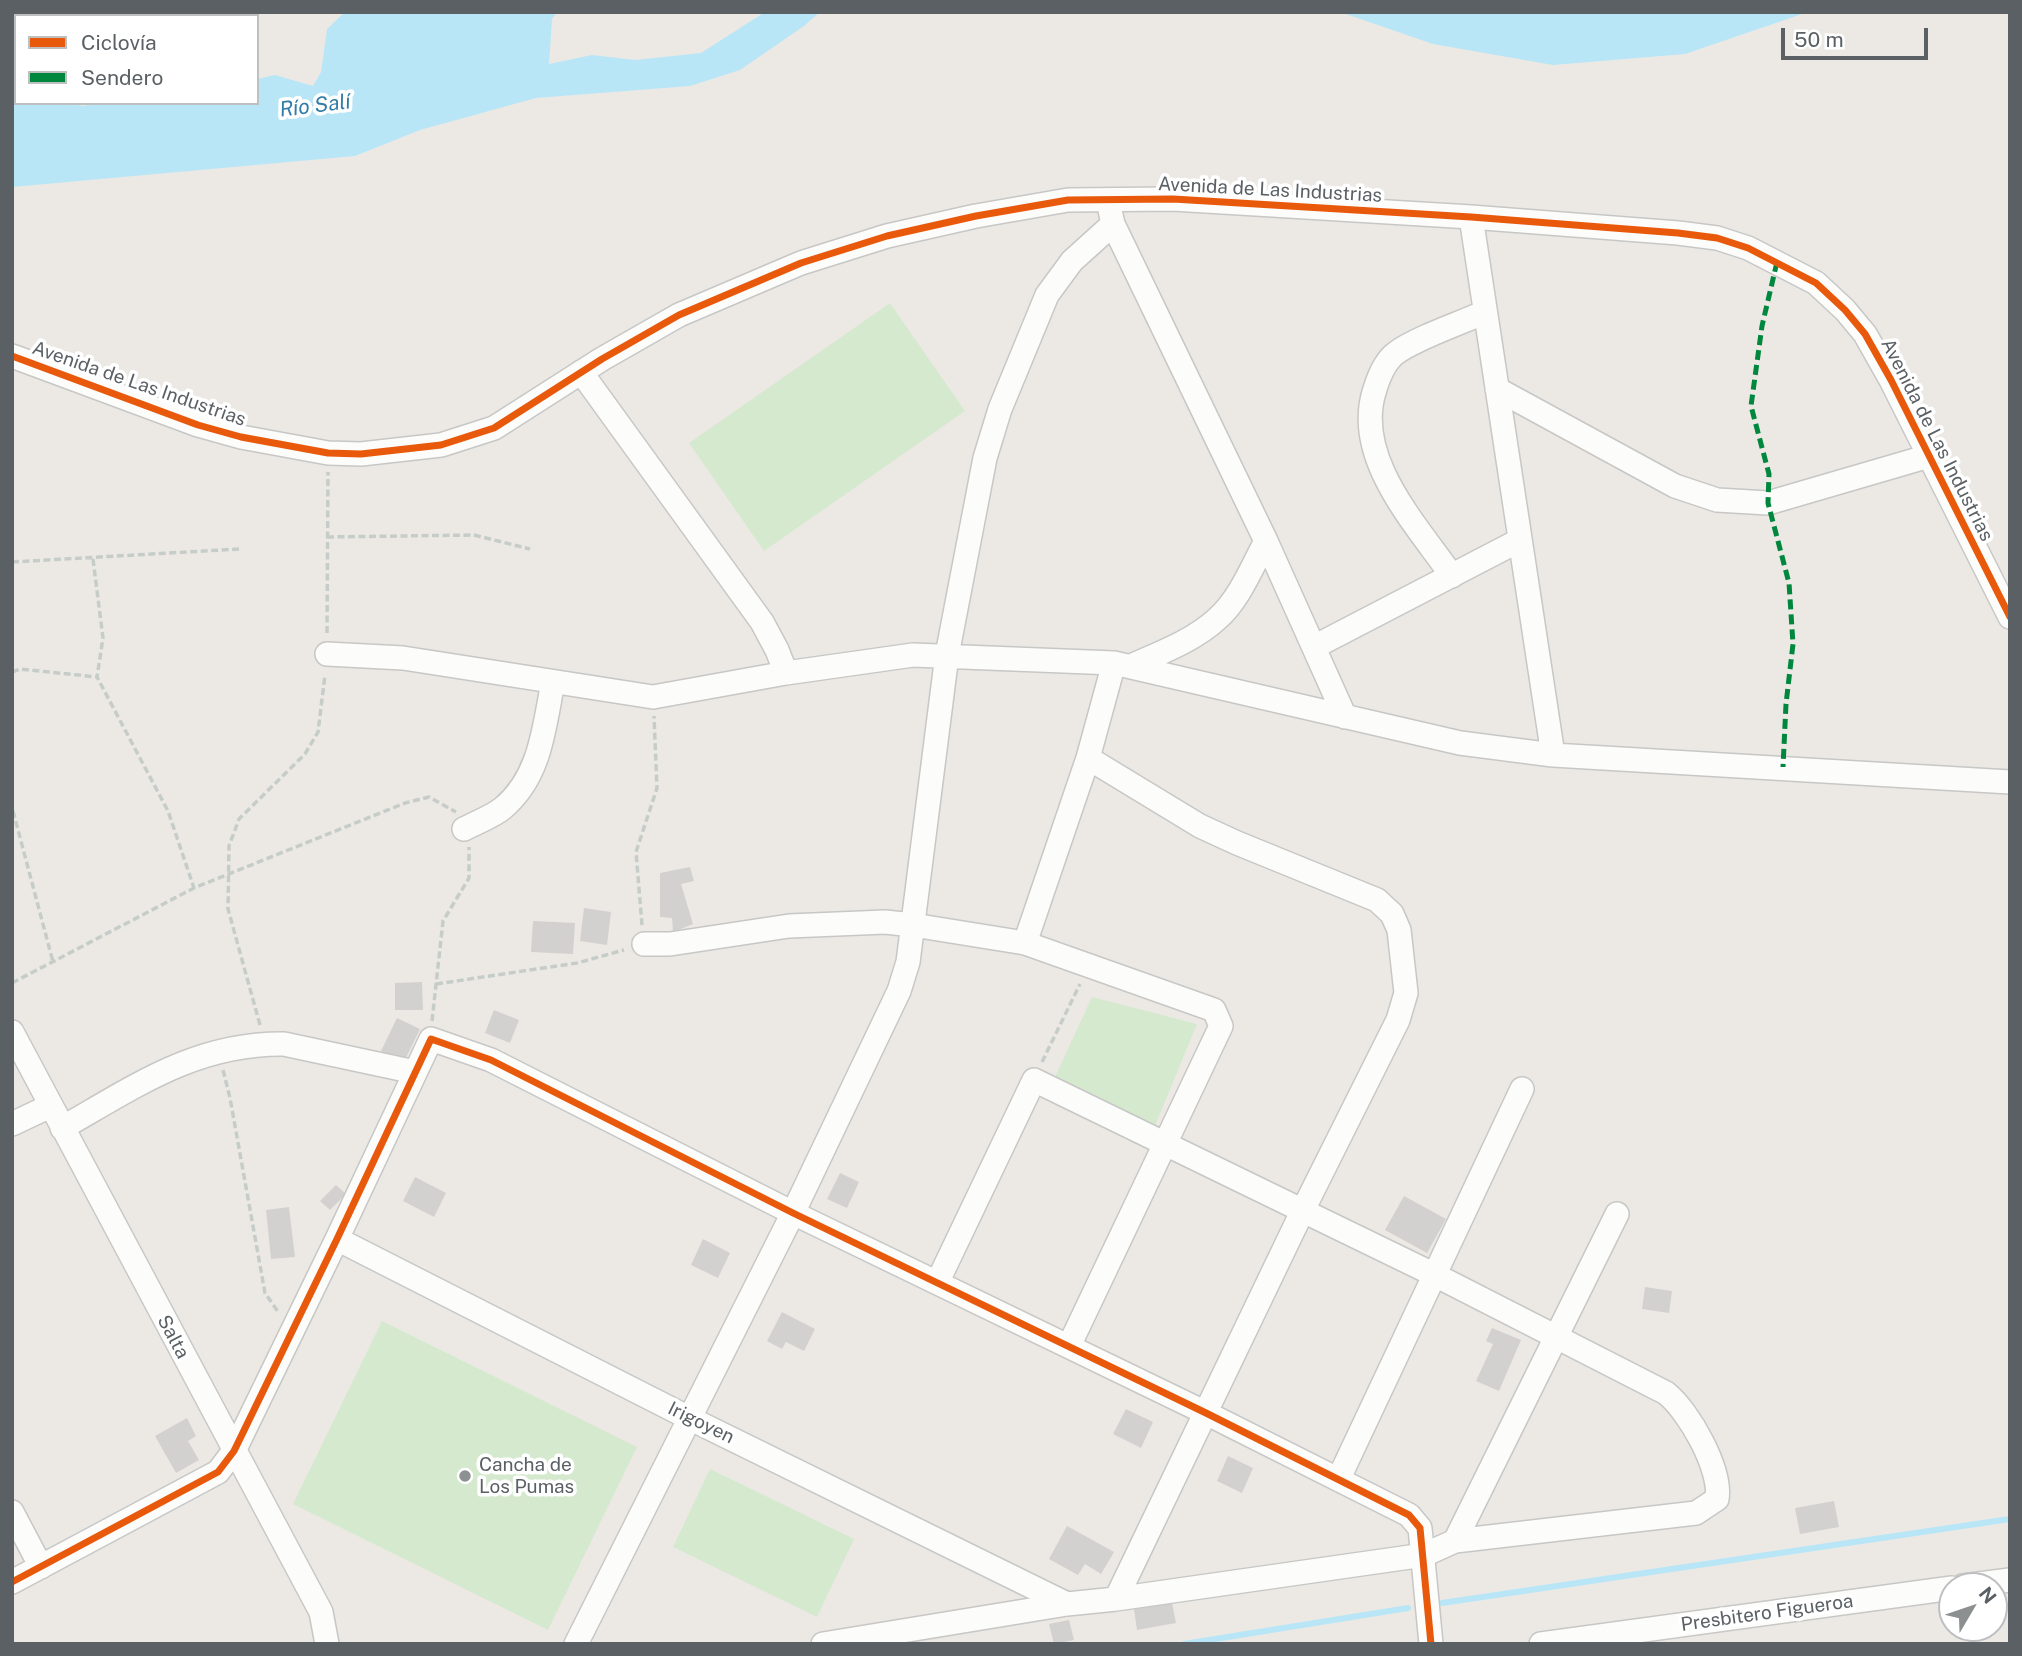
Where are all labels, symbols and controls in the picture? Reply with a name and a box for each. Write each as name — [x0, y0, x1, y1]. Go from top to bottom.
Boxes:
legend — [14, 14, 259, 105]
scale bar — [1784, 14, 1931, 58]
text: 50 m — [1794, 27, 1844, 52]
text: Ciclovía — [81, 30, 157, 55]
text: Sendero — [81, 65, 163, 90]
water label: Río Salí — [278, 89, 352, 123]
street label: Avenida de Las Industrias — [1157, 173, 1383, 207]
street label: Avenida de Las Industrias — [1876, 335, 1998, 545]
street label: Avenida de Las Industrias — [29, 337, 249, 431]
street label: Salta — [152, 1311, 194, 1363]
street label: Irigoyen — [664, 1397, 738, 1449]
place label: Cancha de Los Pumas — [479, 1454, 574, 1498]
marker: Cancha de Los Pumas — [457, 1468, 473, 1484]
north arrow — [1938, 1572, 2008, 1642]
text: N — [1975, 1582, 2001, 1608]
street label: Presbitero Figueroa — [1679, 1590, 1855, 1636]

